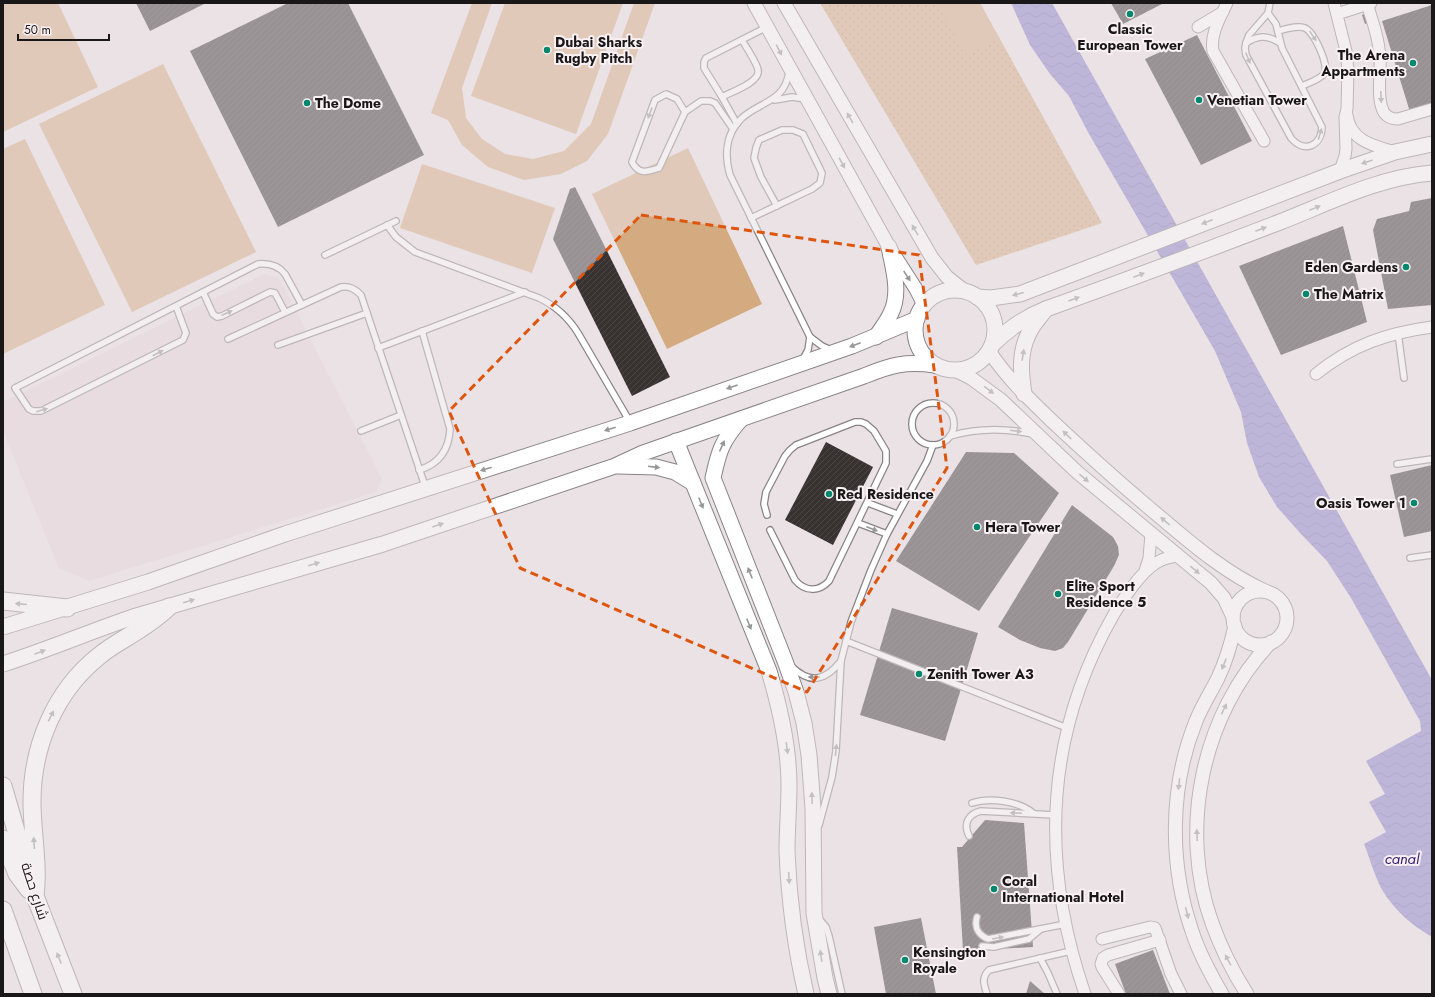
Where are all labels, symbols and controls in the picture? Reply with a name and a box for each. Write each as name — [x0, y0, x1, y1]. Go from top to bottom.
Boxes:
marker: Classic European Tower — [1125, 9, 1135, 19]
scale bar — [18, 16, 109, 42]
place label: Classic European Tower — [1077, 19, 1183, 55]
text: 50 m — [24, 21, 51, 39]
one-way arrow — [1309, 30, 1316, 41]
place label: Dubai Sharks Rugby Pitch — [555, 32, 643, 68]
one-way arrow — [776, 44, 782, 56]
marker: Dubai Sharks Rugby Pitch — [542, 45, 552, 55]
place label: The Arena Appartments — [1320, 45, 1406, 81]
one-way arrow — [1245, 52, 1251, 64]
marker: The Arena Appartments — [1408, 58, 1418, 68]
place label: Venetian Tower — [1206, 90, 1307, 110]
one-way arrow — [1377, 91, 1384, 103]
place label: The Dome — [315, 93, 381, 113]
marker: Venetian Tower — [1194, 95, 1204, 105]
marker: The Dome — [302, 98, 312, 108]
one-way arrow — [647, 107, 653, 119]
one-way arrow — [847, 112, 854, 124]
one-way arrow — [1317, 128, 1323, 140]
one-way arrow — [839, 158, 845, 169]
one-way arrow — [1361, 159, 1373, 165]
one-way arrow — [1310, 204, 1322, 210]
one-way arrow — [1201, 220, 1213, 226]
one-way arrow — [912, 225, 919, 236]
one-way arrow — [1255, 226, 1267, 232]
place label: Eden Gardens — [1305, 257, 1399, 277]
marker: Eden Gardens — [1401, 262, 1411, 272]
one-way arrow — [904, 270, 911, 282]
one-way arrow — [1133, 271, 1145, 277]
place label: The Matrix — [1314, 284, 1384, 304]
marker: The Matrix — [1301, 289, 1311, 299]
one-way arrow — [1012, 291, 1024, 297]
one-way arrow — [1068, 295, 1080, 301]
one-way arrow — [221, 310, 232, 316]
one-way arrow — [849, 342, 861, 348]
one-way arrow — [1020, 349, 1026, 361]
one-way arrow — [153, 350, 164, 356]
one-way arrow — [726, 384, 738, 390]
one-way arrow — [983, 386, 994, 394]
one-way arrow — [35, 406, 48, 412]
one-way arrow — [603, 426, 615, 432]
one-way arrow — [1010, 428, 1022, 434]
one-way arrow — [1062, 430, 1072, 440]
one-way arrow — [719, 441, 725, 452]
one-way arrow — [648, 464, 660, 470]
one-way arrow — [480, 467, 492, 473]
one-way arrow — [1079, 474, 1089, 483]
place label: Red Residence — [837, 484, 934, 504]
marker: Red Residence — [824, 489, 834, 499]
place label: Oasis Tower 1 — [1316, 493, 1406, 513]
one-way arrow — [698, 498, 704, 510]
marker: Oasis Tower 1 — [1409, 498, 1419, 508]
one-way arrow — [1160, 516, 1170, 525]
place label: Hera Tower — [985, 517, 1060, 537]
one-way arrow — [432, 522, 444, 528]
marker: Hera Tower — [972, 522, 982, 532]
one-way arrow — [867, 526, 879, 532]
one-way arrow — [308, 561, 320, 567]
one-way arrow — [1190, 565, 1200, 574]
one-way arrow — [747, 566, 753, 578]
place label: Elite Sport Residence 5 — [1066, 576, 1146, 612]
marker: Elite Sport Residence 5 — [1053, 589, 1063, 599]
one-way arrow — [184, 598, 196, 604]
one-way arrow — [15, 600, 27, 607]
one-way arrow — [746, 618, 752, 629]
one-way arrow — [34, 648, 46, 654]
one-way arrow — [1221, 658, 1227, 670]
place label: Zenith Tower A3 — [927, 664, 1034, 684]
marker: Zenith Tower A3 — [914, 669, 924, 679]
one-way arrow — [807, 674, 820, 680]
one-way arrow — [1221, 704, 1227, 715]
one-way arrow — [48, 710, 54, 722]
one-way arrow — [784, 742, 790, 754]
one-way arrow — [832, 744, 839, 756]
one-way arrow — [1176, 778, 1182, 790]
one-way arrow — [809, 792, 816, 804]
one-way arrow — [1010, 809, 1022, 816]
one-way arrow — [1194, 828, 1200, 841]
one-way arrow — [31, 837, 38, 849]
water label: canal — [1385, 848, 1420, 870]
street label: شارع حصة — [16, 860, 54, 922]
place label: Coral International Hotel — [1002, 871, 1124, 907]
one-way arrow — [785, 872, 792, 884]
marker: Coral International Hotel — [989, 884, 999, 894]
one-way arrow — [1184, 907, 1190, 919]
one-way arrow — [992, 935, 1005, 941]
place label: Kensington Royale — [913, 942, 986, 978]
one-way arrow — [818, 950, 824, 962]
one-way arrow — [55, 951, 61, 963]
one-way arrow — [1224, 954, 1231, 966]
marker: Kensington Royale — [900, 955, 910, 965]

